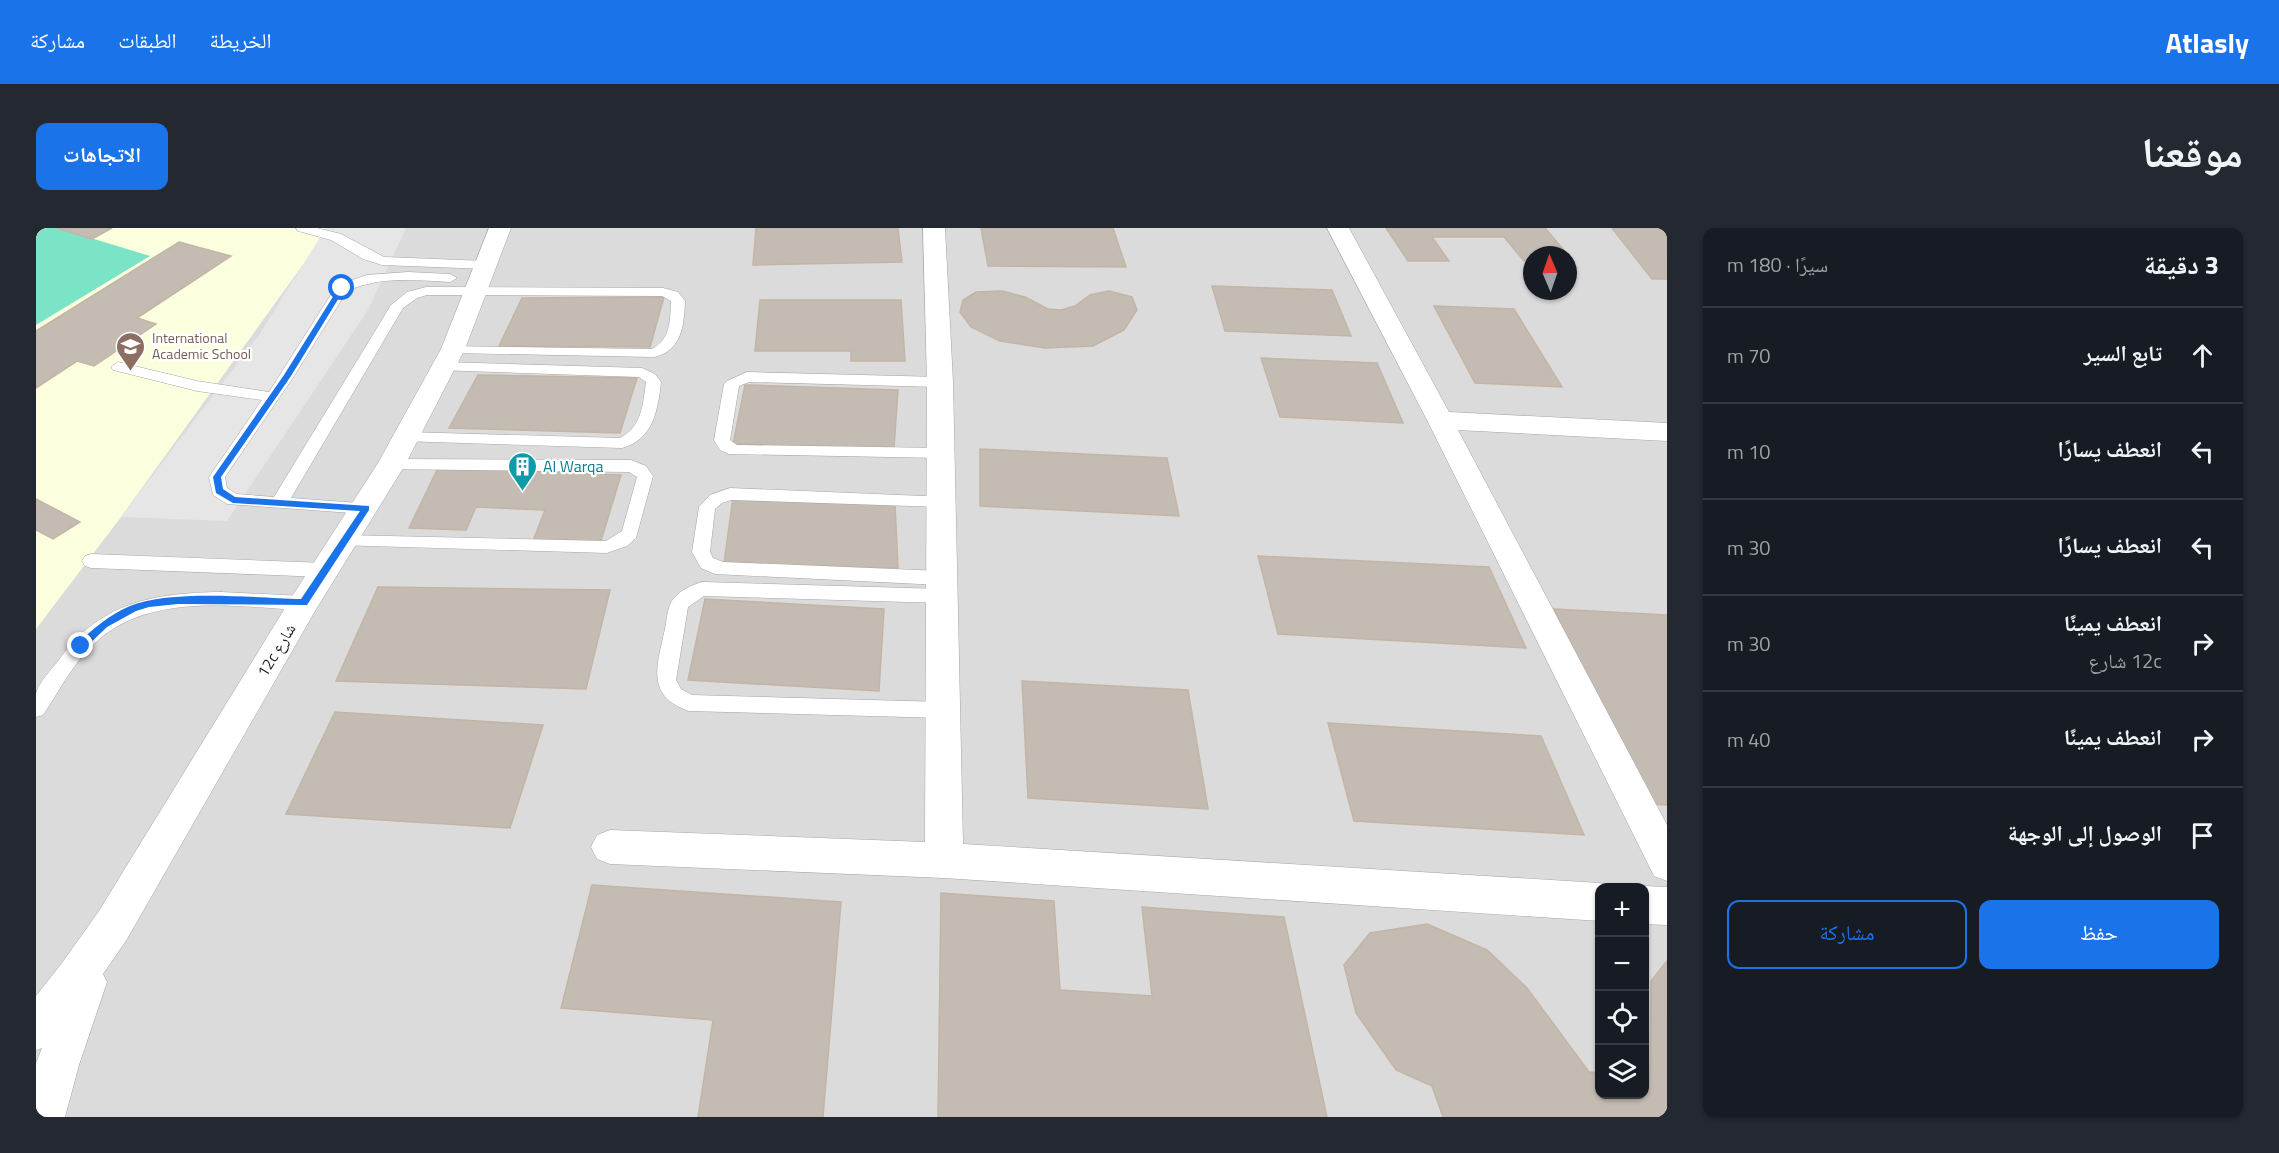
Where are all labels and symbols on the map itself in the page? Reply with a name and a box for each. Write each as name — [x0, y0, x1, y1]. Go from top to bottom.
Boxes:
north arrow — [1523, 246, 1577, 300]
route start — [328, 274, 354, 300]
place label: International Academic School — [152, 327, 251, 364]
school or university icon: International Academic School — [115, 330, 147, 372]
building icon: Al Warqa — [506, 450, 538, 492]
place label: Al Warqa — [543, 454, 603, 478]
street label: 12c شارع — [251, 619, 301, 681]
route end — [67, 632, 93, 658]

